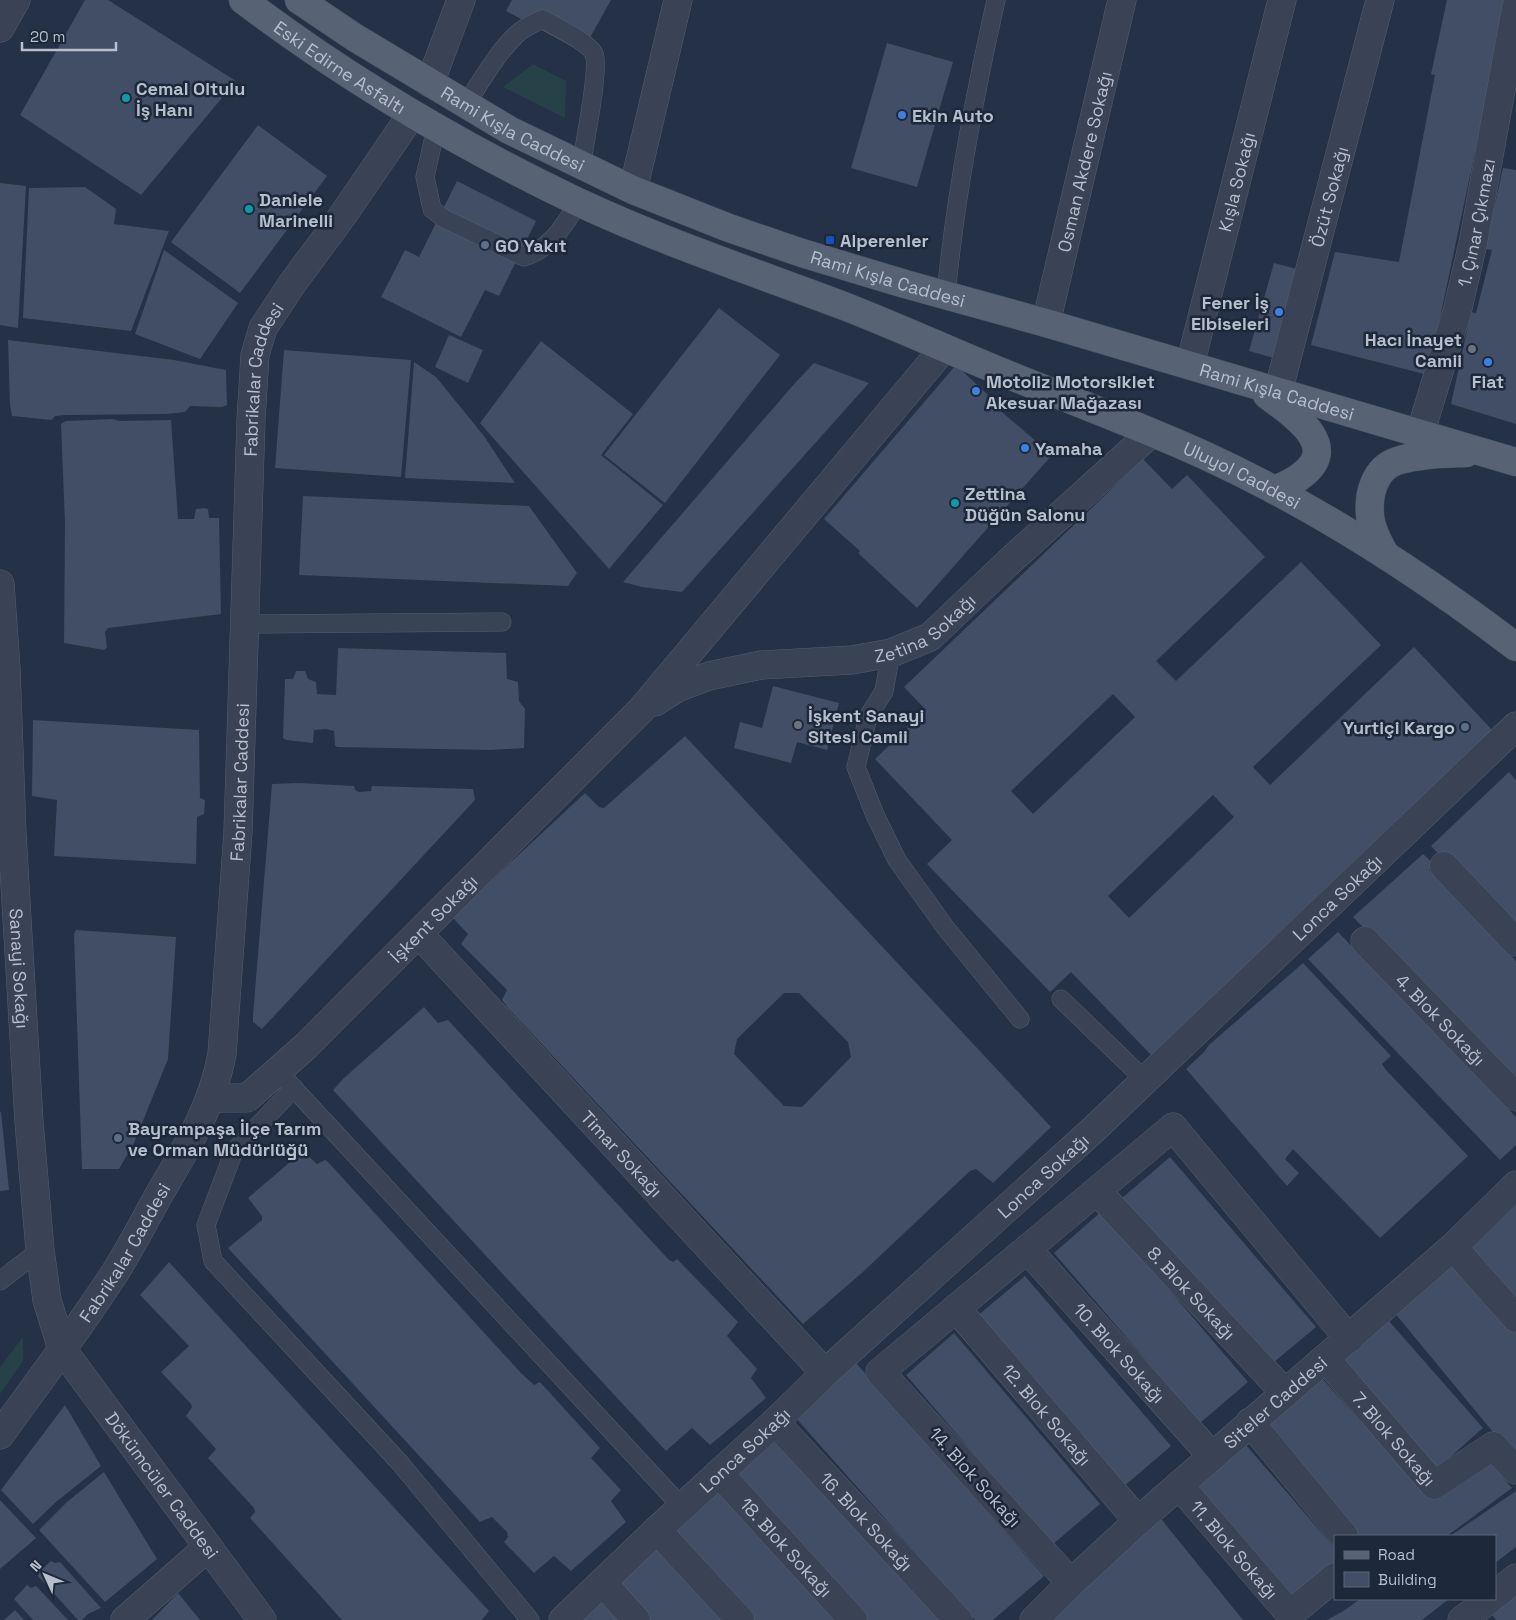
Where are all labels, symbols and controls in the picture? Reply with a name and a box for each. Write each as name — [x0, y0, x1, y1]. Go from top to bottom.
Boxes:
street label: Eski Edirne Asfaltı — [270, 15, 410, 119]
scale bar — [22, 20, 116, 52]
text: 20 m — [30, 27, 65, 46]
street label: Osman Akdere Sokağı — [1052, 69, 1116, 254]
place label: Cemal Oltulu İş Hanı — [136, 77, 245, 121]
street label: Rami Kışla Caddesi — [437, 80, 589, 176]
marker: Cemal Oltulu İş Hanı — [120, 92, 132, 104]
place label: Ekin Auto — [912, 104, 994, 127]
marker: Ekin Auto — [896, 109, 908, 121]
street label: Kışla Sokağı — [1213, 129, 1260, 234]
street label: Özüt Sokağı — [1305, 144, 1353, 249]
street label: 1. Çınar Çıkmazı — [1452, 157, 1500, 289]
place label: Daniele Marinelli — [259, 188, 333, 232]
marker: Daniele Marinelli — [243, 203, 255, 215]
place label: Alperenler — [840, 229, 929, 252]
place label: GO Yakıt — [495, 234, 567, 257]
marker: Alperenler — [824, 234, 836, 246]
marker: GO Yakıt — [479, 239, 491, 251]
street label: Rami Kışla Caddesi — [808, 245, 968, 312]
place label: Fener İş Elbiseleri — [1191, 291, 1269, 335]
street label: Fabrikalar Caddesi — [238, 298, 288, 457]
marker: Fener İş Elbiseleri — [1273, 306, 1285, 318]
place label: Hacı İnayet Camii — [1365, 328, 1462, 372]
marker: Hacı İnayet Camii — [1466, 343, 1478, 355]
marker: Fiat — [1482, 356, 1494, 368]
street label: Rami Kışla Caddesi — [1197, 358, 1357, 425]
place label: Motoliz Motorsiklet Akesuar Mağazası — [986, 370, 1155, 414]
place label: Fiat — [1472, 370, 1504, 393]
marker: Motoliz Motorsiklet Akesuar Mağazası — [970, 385, 982, 397]
street label: Uluyol Caddesi — [1180, 436, 1305, 513]
place label: Yamaha — [1035, 437, 1103, 460]
marker: Yamaha — [1019, 442, 1031, 454]
place label: Zettina Düğün Salonu — [965, 482, 1085, 526]
marker: Zettina Düğün Salonu — [949, 497, 961, 509]
street label: Zetina Sokağı — [873, 589, 980, 667]
street label: Fabrikalar Caddesi — [224, 703, 254, 862]
place label: İşkent Sanayi Sitesi Camii — [808, 704, 924, 748]
place label: Yurtiçi Kargo — [1343, 716, 1455, 739]
marker: İşkent Sanayi Sitesi Camii — [792, 719, 804, 731]
marker: Yurtiçi Kargo — [1459, 721, 1471, 733]
street label: Lonca Sokağı — [1287, 849, 1386, 945]
street label: İşkent Sokağı — [385, 869, 482, 967]
street label: Sanayi Sokağı — [5, 908, 35, 1029]
street label: 4. Blok Sokağı — [1391, 968, 1491, 1070]
street label: Timar Sokağı — [576, 1105, 668, 1202]
place label: Bayrampaşa İlçe Tarım ve Orman Müdürlüğü — [128, 1117, 321, 1161]
street label: Lonca Sokağı — [992, 1128, 1093, 1223]
marker: Bayrampaşa İlçe Tarım ve Orman Müdürlüğü — [112, 1132, 124, 1144]
street label: Fabrikalar Caddesi — [74, 1179, 175, 1327]
street label: 8. Blok Sokağı — [1143, 1241, 1241, 1344]
street label: 10. Blok Sokağı — [1069, 1298, 1170, 1408]
street label: Siteler Caddesi — [1218, 1351, 1331, 1453]
street label: 12. Blok Sokağı — [997, 1359, 1097, 1470]
street label: 7. Blok Sokağı — [1347, 1387, 1441, 1491]
street label: Lonca Sokağı — [694, 1402, 795, 1497]
street label: Dökümcüler Caddesi — [101, 1407, 224, 1563]
street label: 14. Blok Sokağı — [924, 1422, 1026, 1532]
street label: 16. Blok Sokağı — [815, 1467, 918, 1575]
street label: 18. Blok Sokağı — [735, 1492, 838, 1602]
street label: 11. Blok Sokağı — [1186, 1495, 1283, 1604]
legend — [1334, 1535, 1496, 1600]
text: Road — [1378, 1545, 1415, 1564]
north arrow — [20, 1550, 70, 1600]
text: N — [26, 1556, 45, 1576]
text: Building — [1378, 1570, 1437, 1589]

